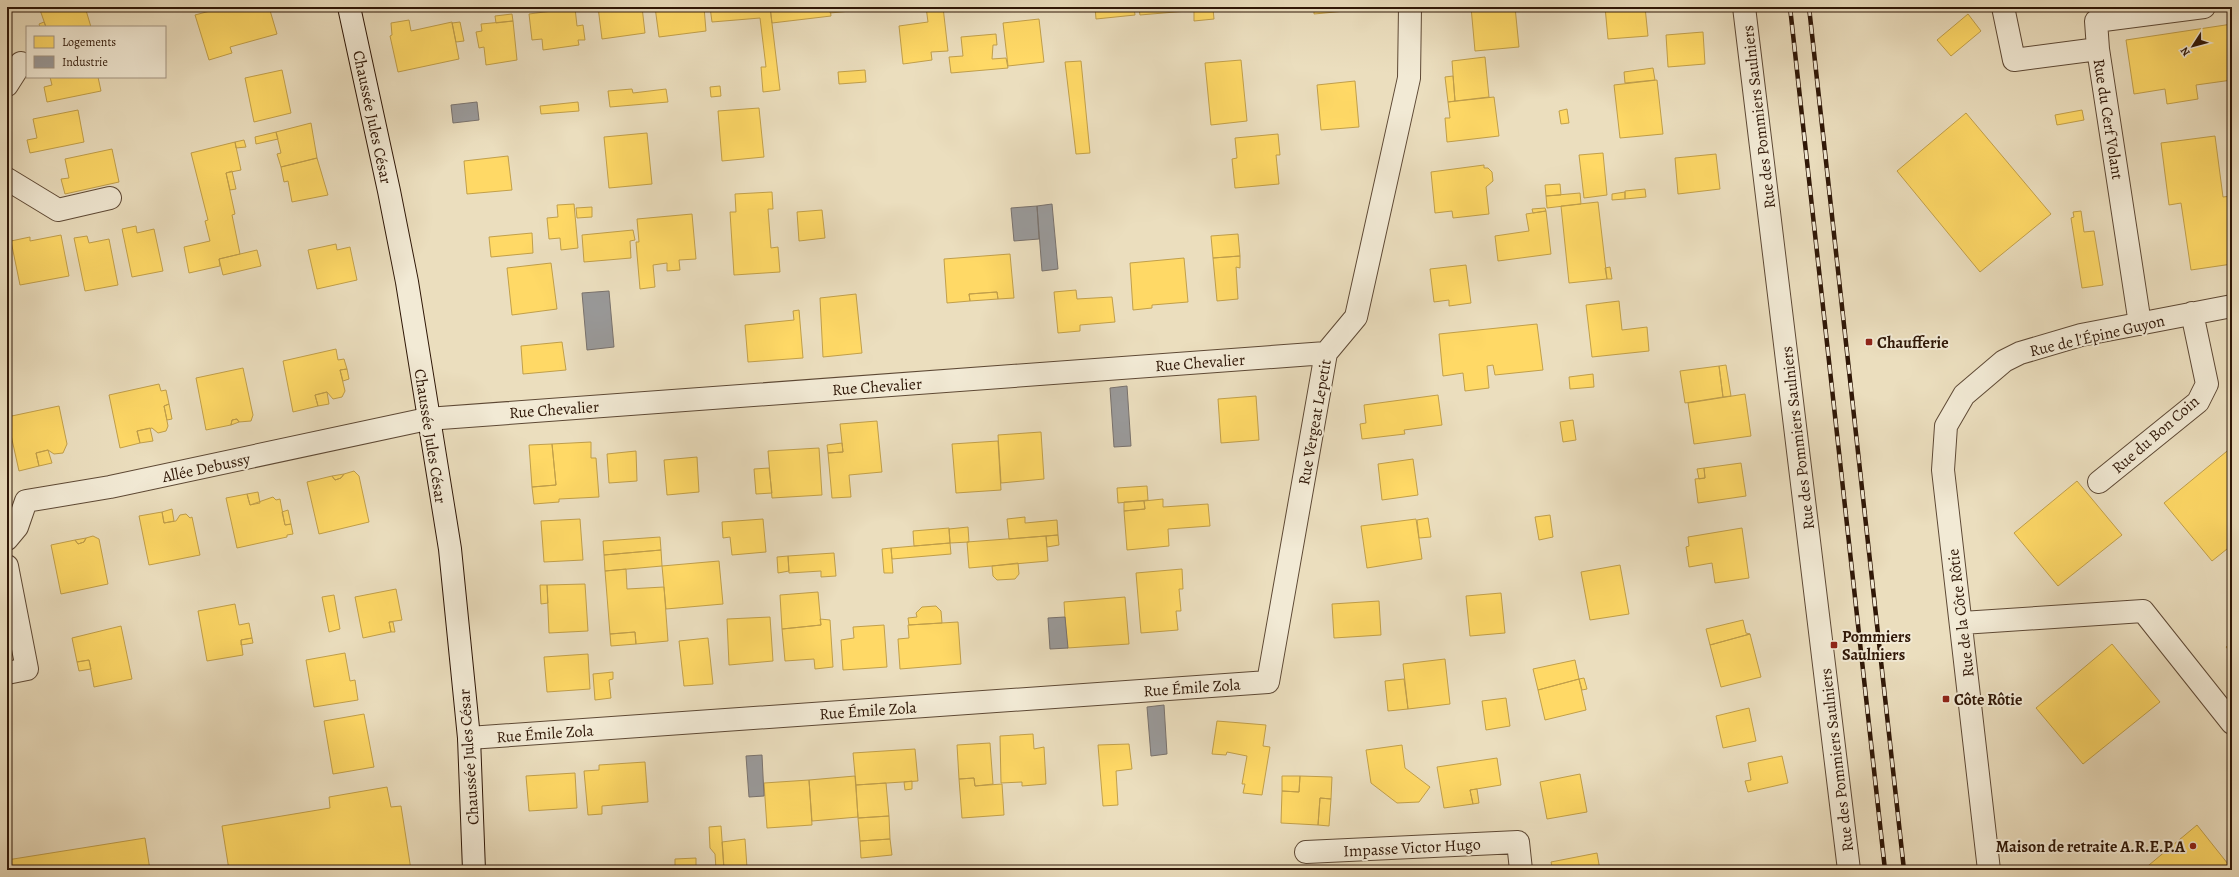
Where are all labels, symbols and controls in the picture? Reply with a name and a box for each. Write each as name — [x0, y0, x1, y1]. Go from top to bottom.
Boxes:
street label: Rue des Pommiers Saulniers — [1737, 24, 1781, 210]
legend — [26, 26, 166, 78]
north arrow — [2173, 26, 2213, 66]
text: Logements — [62, 34, 116, 50]
text: N — [2177, 44, 2194, 59]
street label: Chaussée Jules César — [347, 48, 397, 186]
text: Industrie — [62, 54, 108, 70]
street label: Rue du Cerf Volant — [2088, 57, 2128, 181]
street label: Rue de l'Épine Guyon — [2027, 310, 2167, 362]
place label: Chaufferie — [1877, 332, 1949, 354]
marker: Chaufferie — [1864, 337, 1874, 347]
street label: Rue des Pommiers Saulniers — [1776, 345, 1820, 531]
street label: Rue Chevalier — [1154, 349, 1246, 377]
street label: Rue Vergeat Lepetit — [1293, 358, 1337, 487]
street label: Chaussée Jules César — [409, 367, 452, 505]
street label: Rue Chevalier — [831, 373, 923, 401]
street label: Rue du Bon Coin — [2107, 391, 2204, 479]
street label: Rue Chevalier — [508, 396, 600, 424]
street label: Allée Debussy — [159, 448, 253, 488]
street label: Rue de la Côte Rôtie — [1942, 547, 1980, 678]
place label: Pommiers Saulniers — [1842, 626, 1911, 666]
marker: Pommiers Saulniers — [1829, 640, 1839, 650]
street label: Rue des Pommiers Saulniers — [1815, 667, 1859, 853]
street label: Rue Émile Zola — [1143, 674, 1242, 702]
street label: Chaussée Jules César — [453, 688, 485, 826]
place label: Côte Rôtie — [1954, 689, 2022, 711]
marker: Côte Rôtie — [1941, 694, 1951, 704]
street label: Rue Émile Zola — [819, 697, 918, 725]
street label: Rue Émile Zola — [496, 720, 595, 748]
street label: Impasse Victor Hugo — [1343, 833, 1481, 863]
place label: Maison de retraite A.R.E.P.A — [1996, 836, 2186, 858]
marker: Maison de retraite A.R.E.P.A — [2188, 841, 2198, 851]

